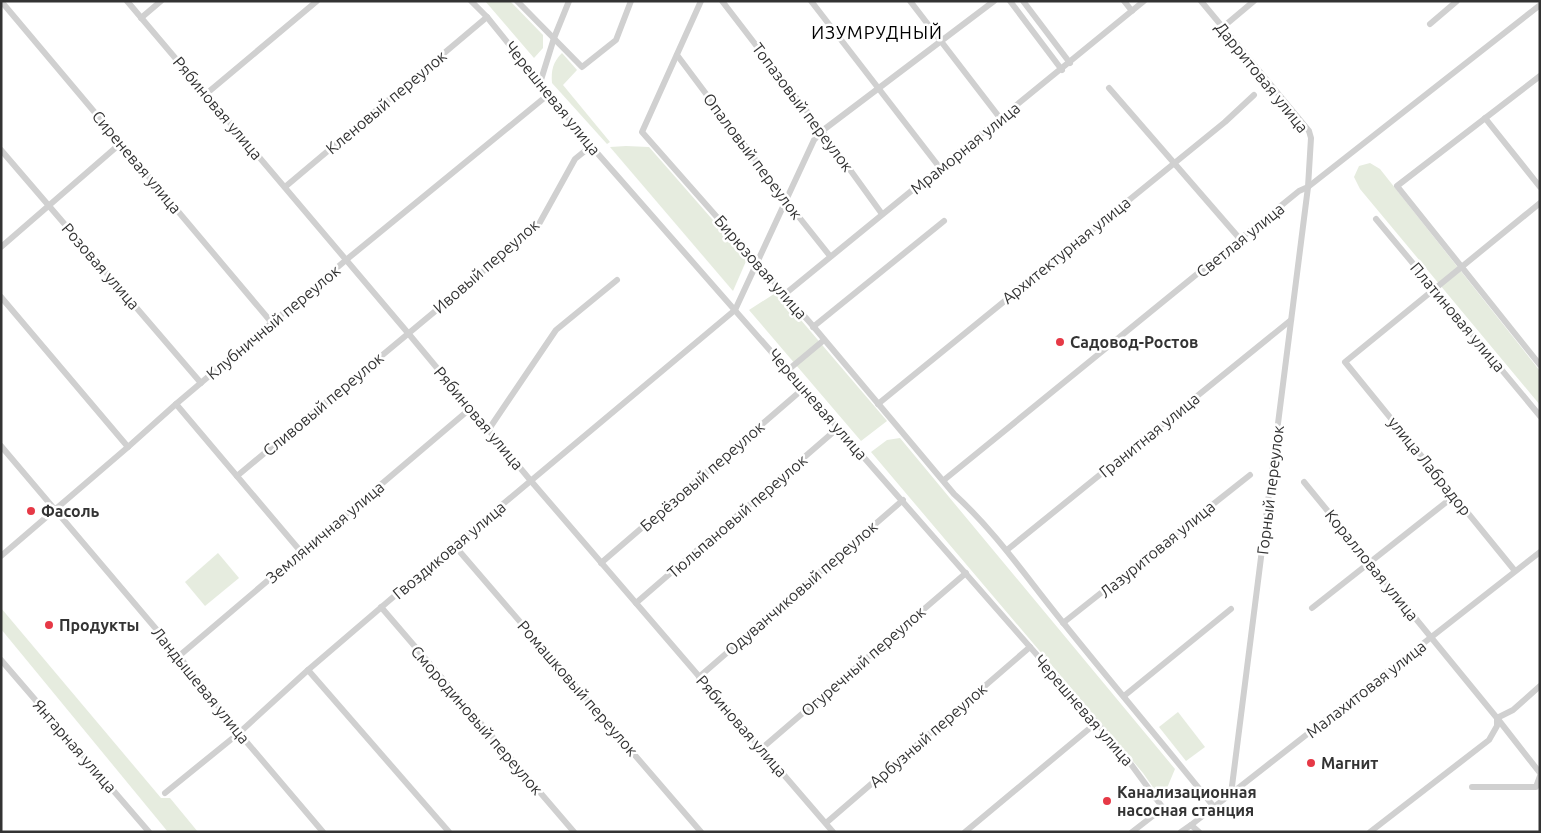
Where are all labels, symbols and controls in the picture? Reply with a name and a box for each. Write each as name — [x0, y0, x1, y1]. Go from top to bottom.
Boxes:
street label: Дарритовая улица — [1212, 18, 1312, 136]
district label: ИЗУМРУДНЫЙ — [811, 22, 943, 42]
street label: Черешневая улица — [502, 37, 604, 159]
street label: Топазовый переулок — [749, 39, 857, 175]
street label: Кленовый переулок — [322, 46, 450, 158]
street label: Рябиновая улица — [170, 53, 266, 163]
street label: Опаловый переулок — [700, 89, 806, 223]
street label: Мраморная улица — [907, 98, 1023, 198]
street label: Сиреневая улица — [89, 107, 185, 217]
street label: Архитектурная улица — [998, 193, 1134, 307]
street label: Светлая улица — [1192, 199, 1288, 281]
street label: Бирюзовая улица — [711, 212, 811, 322]
street label: Ивовый переулок — [429, 215, 543, 317]
street label: Розовая улица — [59, 219, 143, 313]
street label: Платиновая улица — [1407, 259, 1509, 375]
street label: Клубничный переулок — [203, 261, 343, 383]
place label: Садовод-Ростов — [1070, 333, 1198, 351]
marker: Садовод-Ростов — [1054, 336, 1066, 348]
street label: Черешневая улица — [765, 345, 871, 463]
street label: Сливовый переулок — [259, 348, 387, 460]
street label: Рябиновая улица — [431, 363, 527, 473]
street label: Гранитная улица — [1095, 389, 1203, 481]
street label: улица Лабрадор — [1385, 413, 1475, 519]
street label: Берёзовый переулок — [636, 417, 768, 535]
street label: Горный переулок — [1253, 424, 1287, 556]
street label: Тюльпановый переулок — [664, 451, 810, 581]
street label: Земляничная улица — [262, 477, 388, 587]
street label: Лазуритовая улица — [1096, 497, 1218, 601]
street label: Гвоздиковая улица — [389, 498, 509, 602]
place label: Фасоль — [41, 502, 100, 520]
marker: Фасоль — [25, 505, 37, 517]
street label: Коралловая улица — [1322, 506, 1422, 624]
street label: Одуванчиковый переулок — [721, 517, 881, 659]
street label: Огуречный переулок — [797, 602, 929, 720]
place label: Продукты — [59, 616, 139, 634]
street label: Ромашковый переулок — [514, 617, 642, 759]
marker: Продукты — [43, 619, 55, 631]
street label: Ландышевая улица — [148, 623, 254, 747]
street label: Малахитовая улица — [1303, 637, 1429, 741]
street label: Смородиновый переулок — [407, 642, 547, 798]
street label: Черешневая улица — [1031, 651, 1137, 769]
street label: Рябиновая улица — [693, 671, 791, 781]
street label: Арбузный переулок — [866, 679, 990, 791]
street label: Янтарная улица — [30, 696, 120, 796]
place label: Магнит — [1321, 754, 1378, 772]
marker: Магнит — [1305, 757, 1317, 769]
place label: Канализационная насосная станция — [1117, 783, 1257, 819]
marker: Канализационная насосная станция — [1101, 795, 1113, 807]

